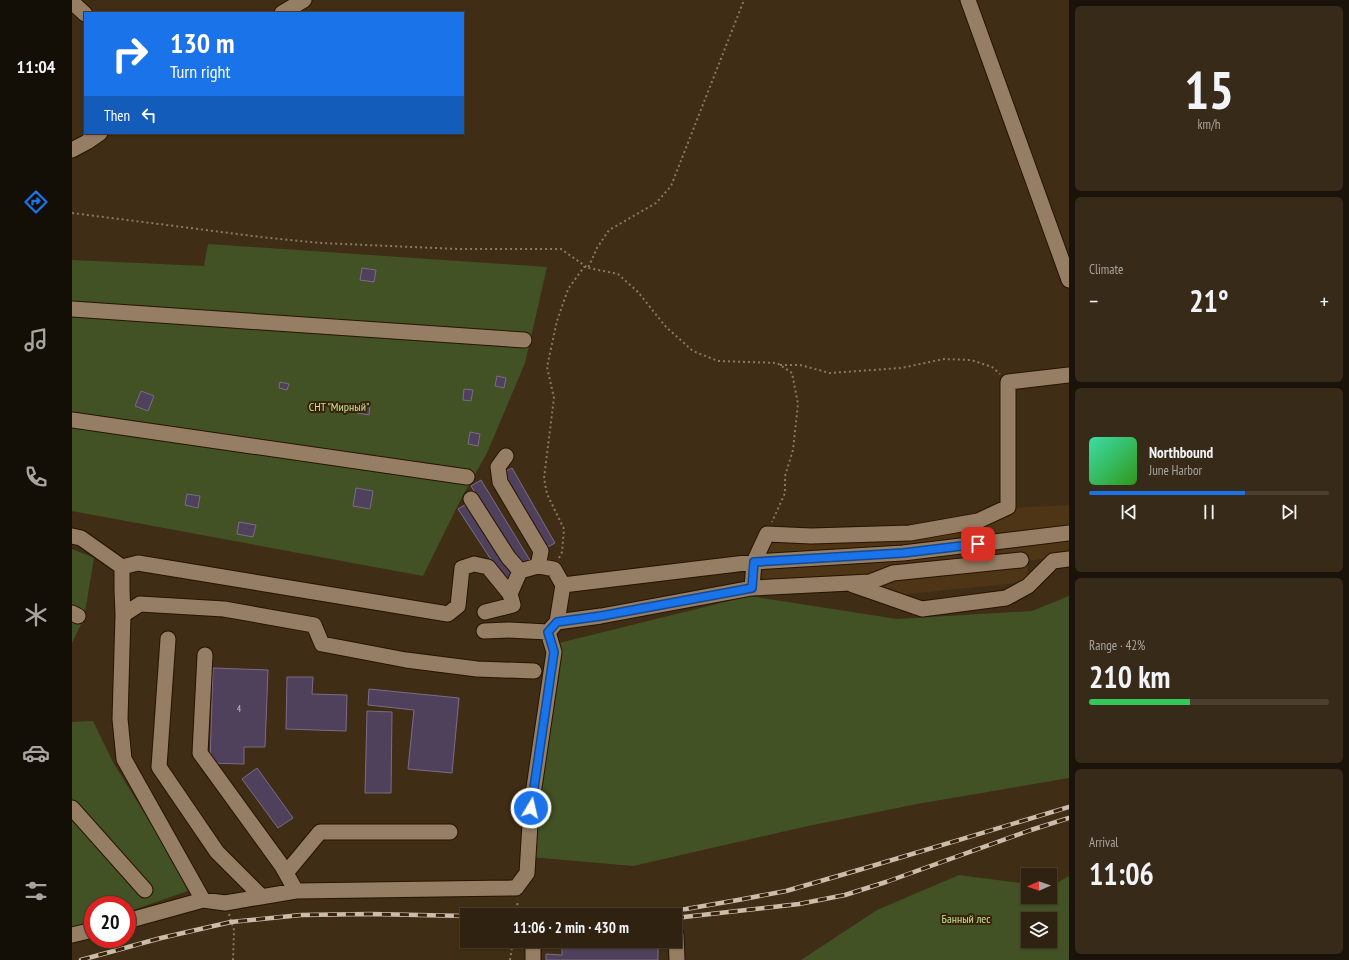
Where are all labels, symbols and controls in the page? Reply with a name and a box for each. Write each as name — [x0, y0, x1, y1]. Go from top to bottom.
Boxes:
text: 130 m — [170, 24, 234, 61]
icon: right — [104, 28, 156, 80]
text: 11:04 — [17, 55, 55, 78]
text: 15 — [1184, 56, 1234, 123]
text: Turn right — [170, 60, 230, 83]
icon: left — [138, 104, 160, 126]
text: Then — [104, 106, 130, 125]
text: km/h — [1197, 116, 1221, 133]
icon: directions — [22, 188, 50, 216]
text: Climate — [1089, 261, 1123, 278]
text: 21° — [1189, 281, 1229, 320]
text: − — [1089, 287, 1098, 315]
text: + — [1320, 287, 1329, 315]
icon: music — [22, 326, 50, 354]
park label: СНТ "Мирный" — [309, 399, 369, 414]
text: Northbound — [1149, 443, 1213, 462]
text: June Harbor — [1149, 462, 1202, 479]
icon: phone — [22, 463, 50, 491]
icon: previous — [1118, 501, 1140, 523]
icon: pause — [1198, 501, 1220, 523]
icon: next — [1278, 501, 1300, 523]
pin — [961, 527, 995, 561]
icon: arrive — [967, 533, 989, 555]
icon: climate — [22, 601, 50, 629]
text: Range · 42% — [1089, 637, 1145, 654]
text: 210 km — [1089, 657, 1170, 696]
house number: 4 — [237, 702, 242, 715]
icon: car — [22, 739, 50, 767]
position arrow — [510, 787, 552, 829]
text: Arrival — [1089, 834, 1118, 851]
text: 11:06 — [1089, 854, 1154, 893]
north arrow — [1021, 868, 1057, 904]
map controls — [1021, 868, 1057, 948]
icon: filters — [22, 877, 50, 905]
speed limit sign: 20 — [84, 896, 136, 948]
park label: Банный лес — [942, 911, 991, 926]
button: layers — [1021, 912, 1057, 948]
text: 11:06 · 2 min · 430 m — [513, 918, 629, 937]

